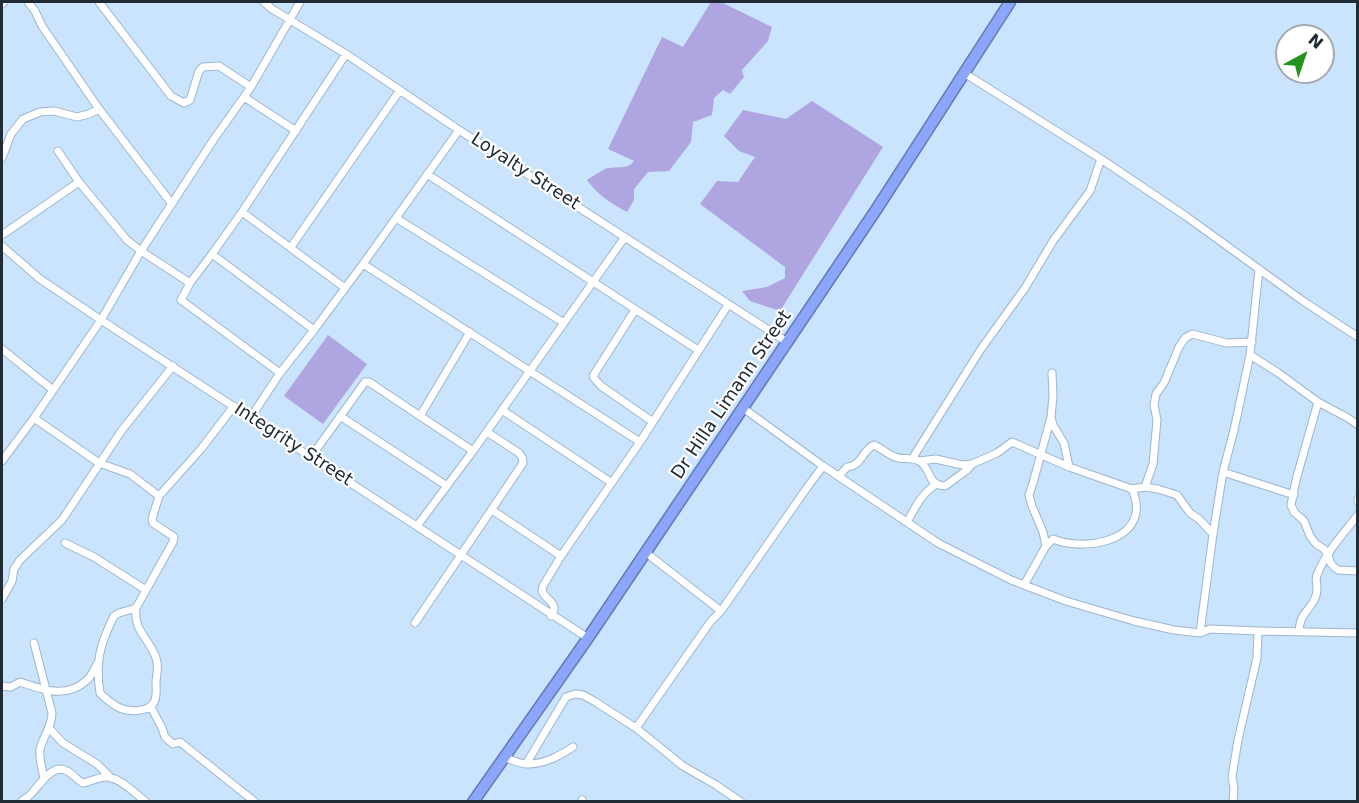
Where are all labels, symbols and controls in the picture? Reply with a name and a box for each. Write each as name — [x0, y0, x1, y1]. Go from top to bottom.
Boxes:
north arrow — [1275, 24, 1335, 84]
text: N — [1304, 30, 1327, 53]
street label: Loyalty Street — [466, 129, 584, 215]
street label: Dr Hilla Limann Street — [667, 306, 797, 484]
street label: Integrity Street — [230, 399, 356, 491]

